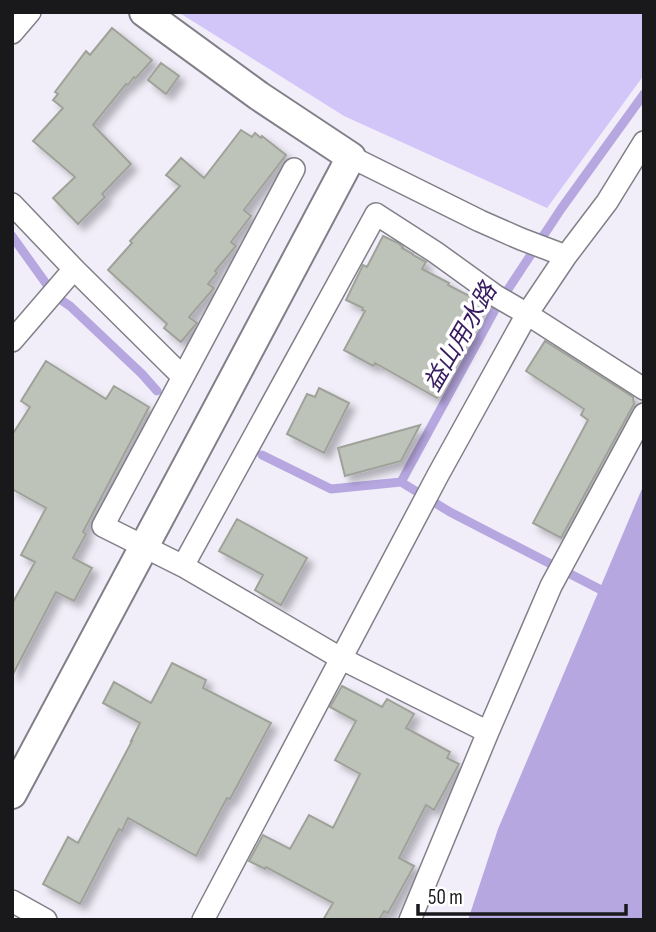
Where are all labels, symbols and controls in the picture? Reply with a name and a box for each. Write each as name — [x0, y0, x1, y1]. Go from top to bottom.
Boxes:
water label: 益山用水路 — [418, 276, 504, 396]
scale bar — [418, 872, 626, 916]
text: 50 m — [428, 885, 463, 910]

